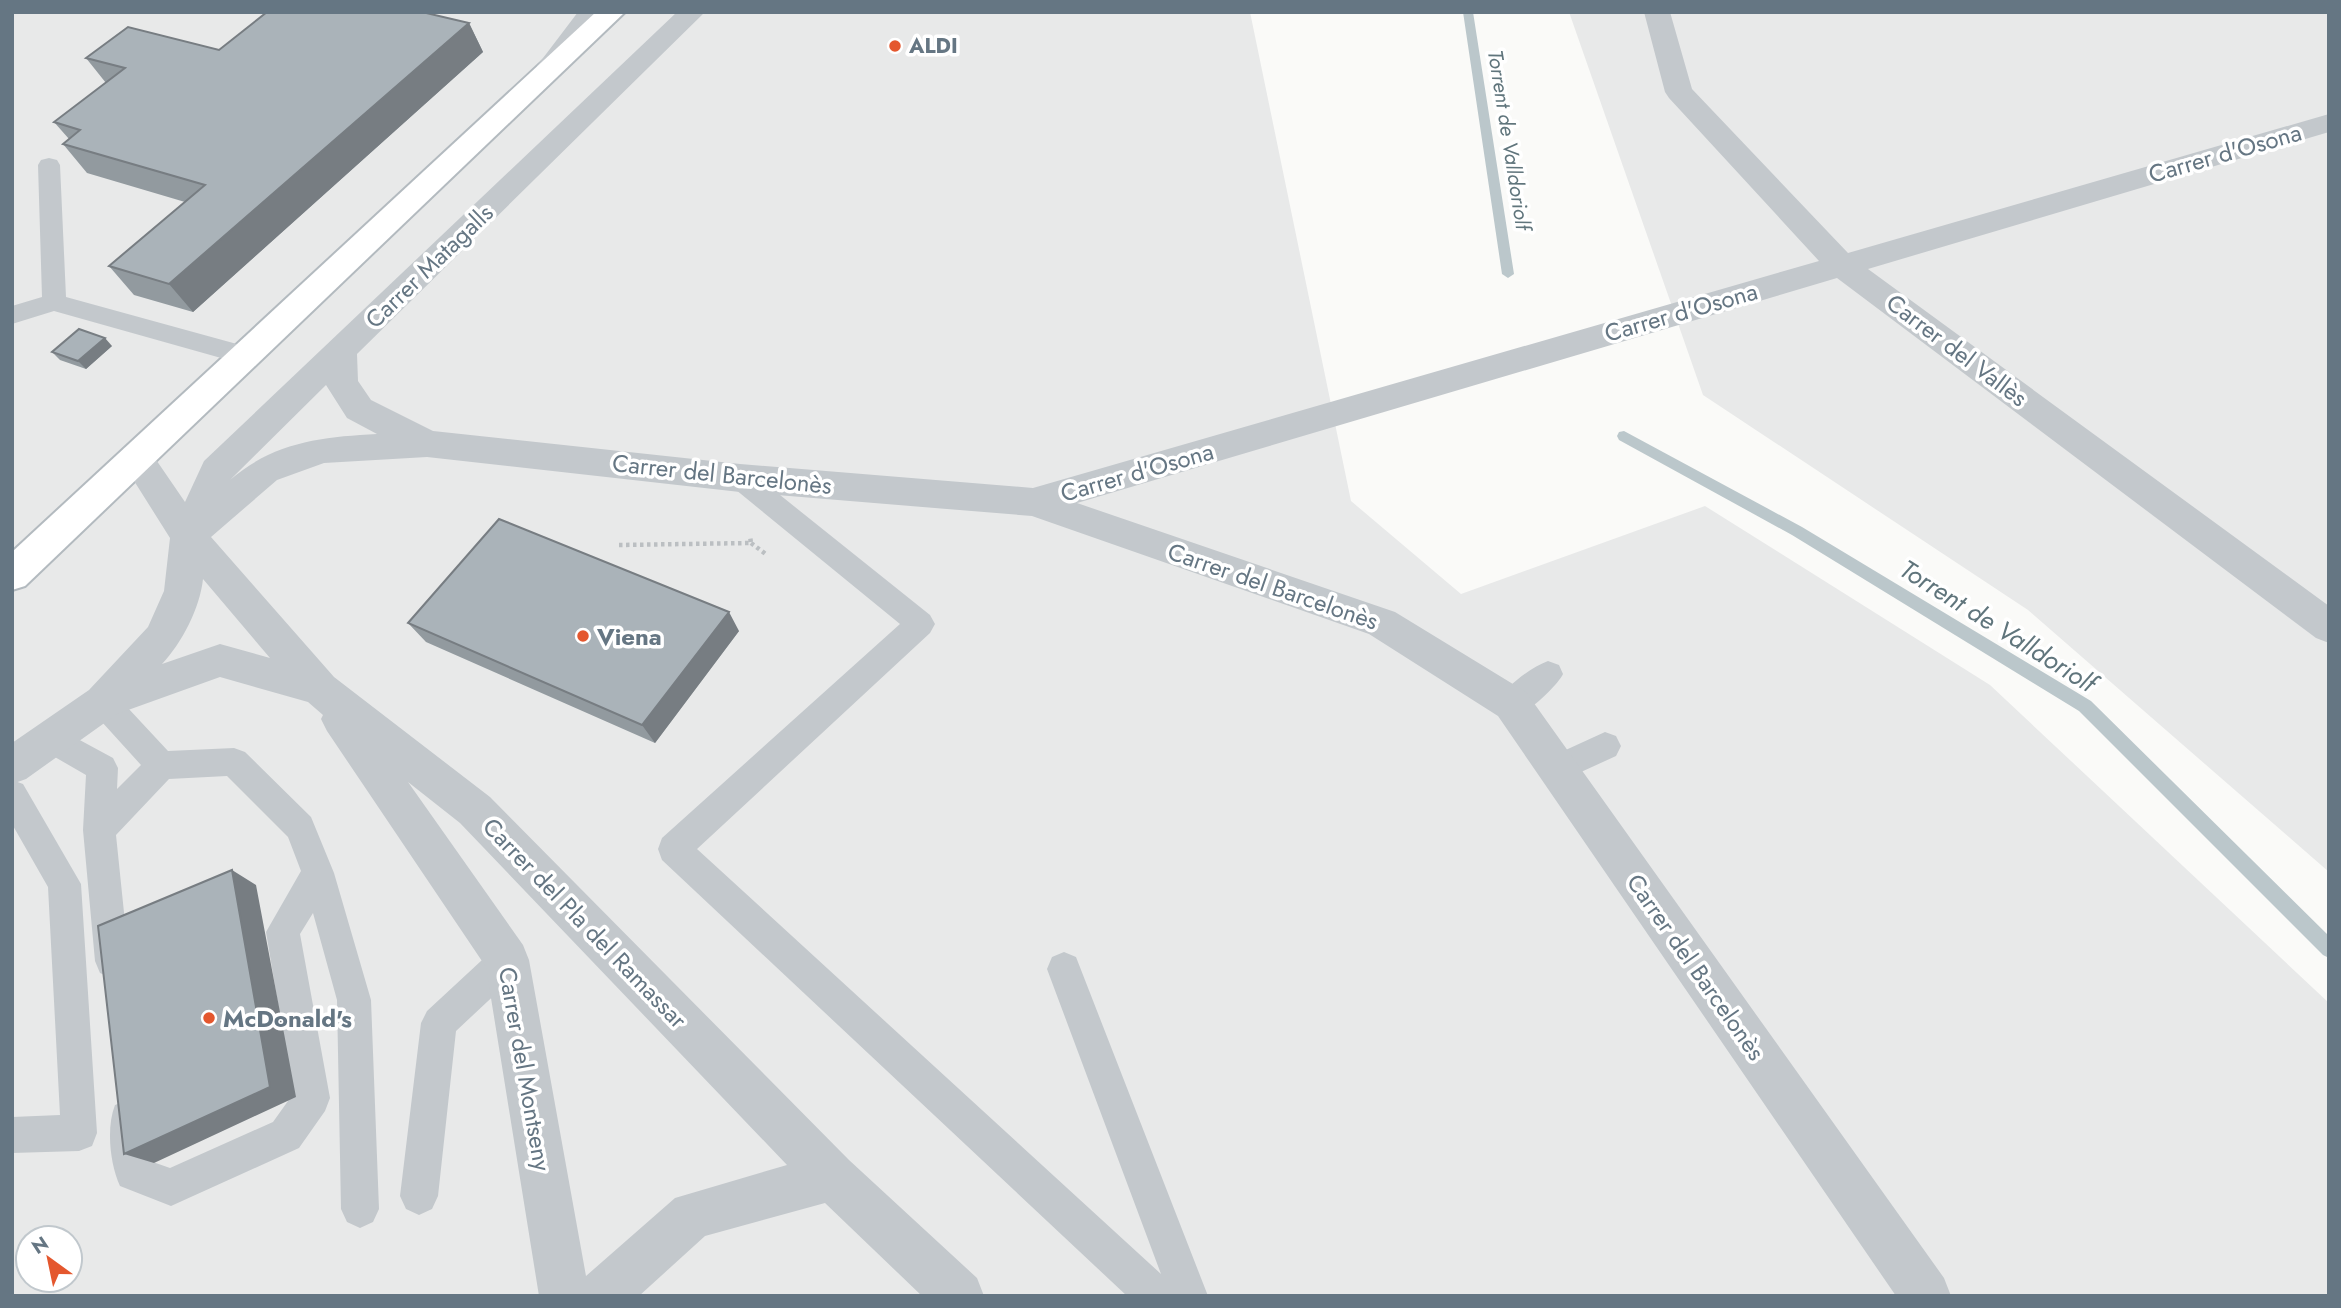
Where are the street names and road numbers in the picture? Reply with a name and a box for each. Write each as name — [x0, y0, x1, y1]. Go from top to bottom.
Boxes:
street label: Carrer d'Osona — [2144, 114, 2306, 192]
street label: Carrer Matagalls — [357, 196, 501, 336]
street label: Carrer d'Osona — [1600, 273, 1762, 351]
street label: Carrer del Vallès — [1879, 285, 2035, 415]
street label: Carrer d'Osona — [1056, 433, 1218, 511]
street label: Carrer del Barcelonès — [611, 445, 833, 503]
street label: Carrer del Barcelonès — [1163, 534, 1383, 638]
street label: Carrer del Pla del Ramassar — [475, 810, 696, 1037]
street label: Carrer del Barcelonès — [1618, 867, 1774, 1067]
street label: Carrer del Montseny — [490, 964, 560, 1174]

